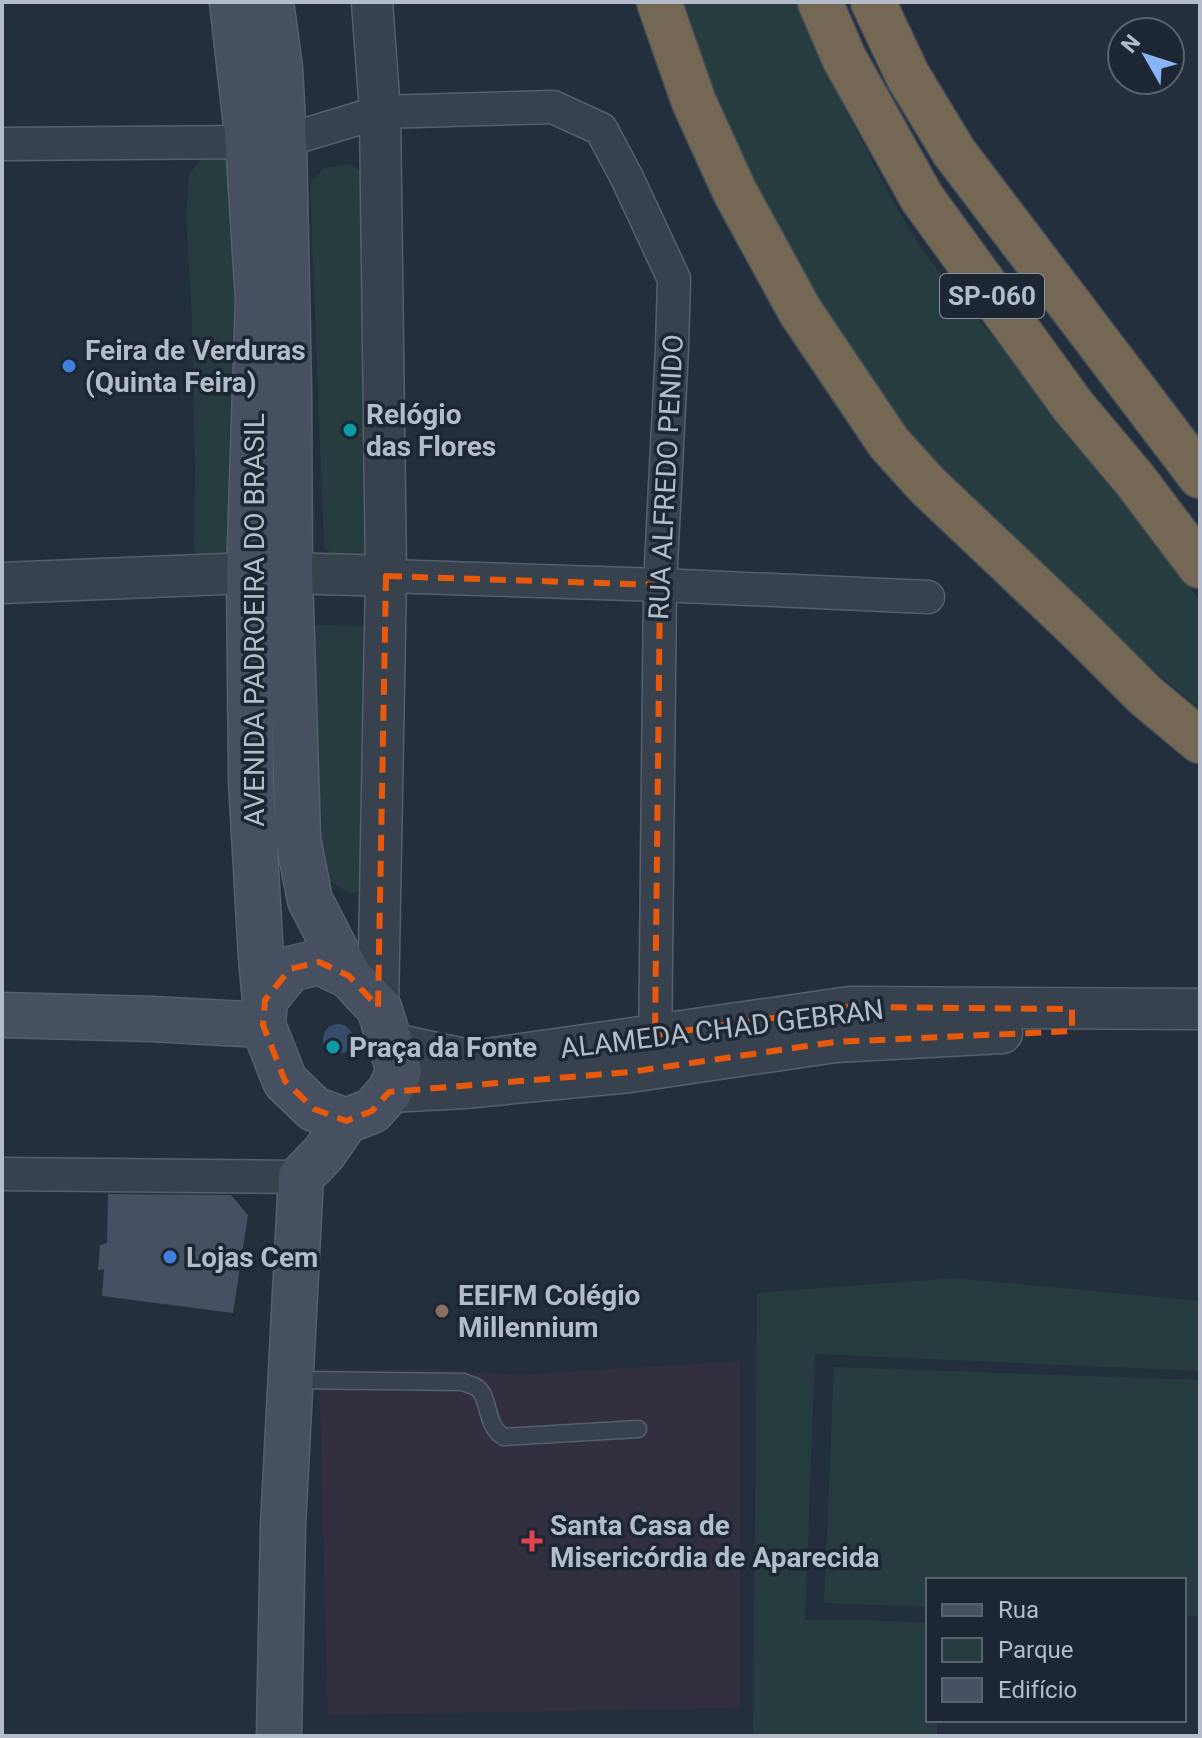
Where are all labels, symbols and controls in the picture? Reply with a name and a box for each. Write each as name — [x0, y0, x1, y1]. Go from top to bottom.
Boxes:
north arrow — [1106, 16, 1186, 96]
text: N — [1116, 30, 1145, 58]
road number: SP-060 — [940, 274, 1044, 318]
street label: RUA ALFREDO PENIDO — [642, 333, 690, 621]
place label: Feira de Verduras (Quinta Feira) — [85, 334, 306, 399]
marker: Feira de Verduras (Quinta Feira) — [60, 357, 78, 375]
place label: Relógio das Flores — [366, 398, 496, 463]
street label: AVENIDA PADROEIRA DO BRASIL — [238, 413, 271, 827]
marker: Relógio das Flores — [341, 421, 359, 439]
street label: ALAMEDA CHAD GEBRAN — [558, 993, 886, 1065]
place label: Praça da Fonte — [349, 1031, 537, 1064]
marker: Praça da Fonte — [324, 1038, 342, 1056]
place label: Lojas Cem — [186, 1241, 318, 1274]
marker: Lojas Cem — [161, 1248, 179, 1266]
place label: EEIFM Colégio Millennium — [458, 1279, 640, 1344]
marker: EEIFM Colégio Millennium — [433, 1302, 451, 1320]
place label: Santa Casa de Misericórdia de Aparecida — [550, 1509, 879, 1574]
marker: Santa Casa de Misericórdia de Aparecida — [521, 1530, 543, 1552]
legend — [926, 1578, 1186, 1722]
text: Rua — [998, 1596, 1039, 1624]
text: Parque — [998, 1636, 1074, 1664]
text: Edifício — [998, 1676, 1077, 1704]

